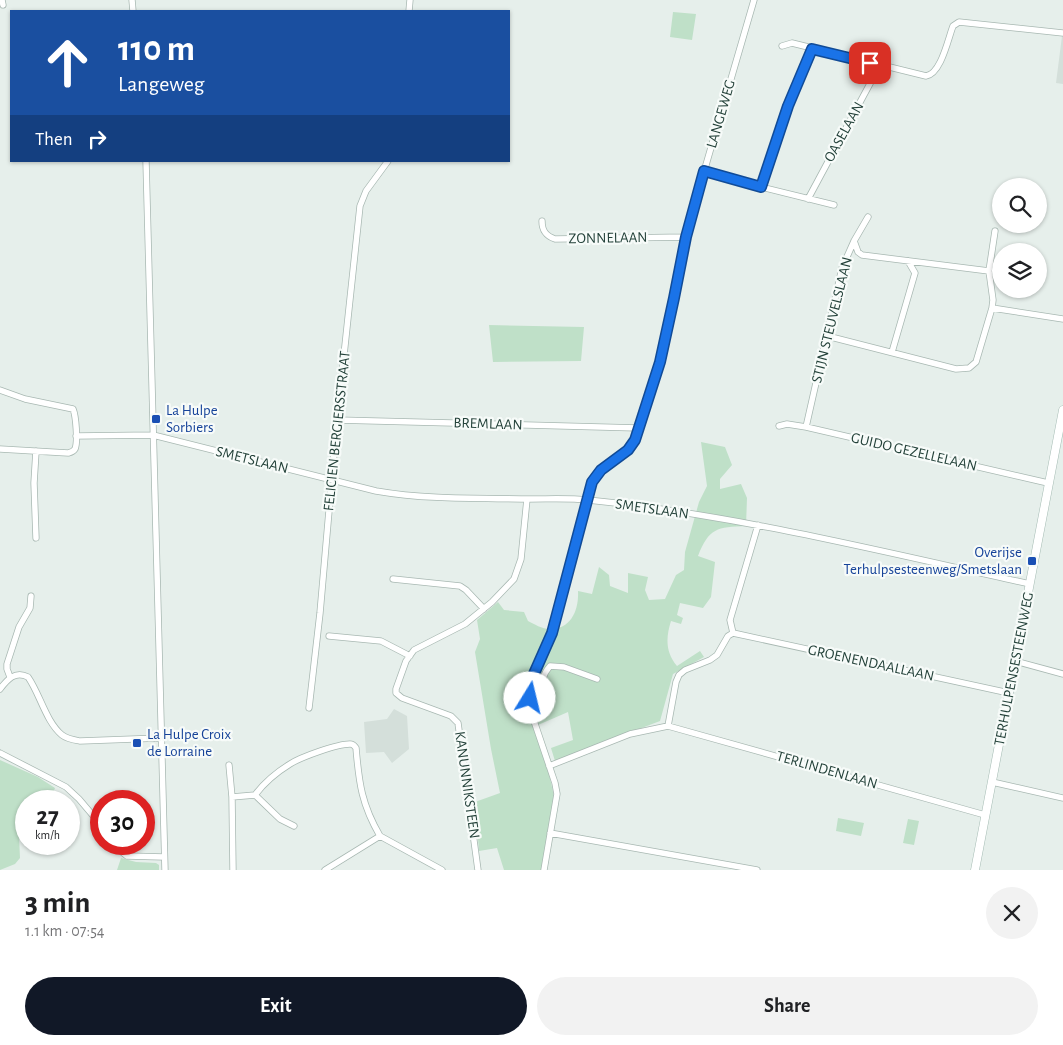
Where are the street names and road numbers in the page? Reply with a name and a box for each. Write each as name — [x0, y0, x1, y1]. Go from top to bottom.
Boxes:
street label: LANGEWEG — [704, 78, 738, 150]
street label: OASELAAN — [821, 99, 867, 165]
street label: ZONNELAAN — [568, 230, 648, 246]
street label: STIJN STEUVELSLAAN — [809, 255, 855, 385]
street label: FELICIEN BERGIERSSTRAAT — [321, 350, 353, 512]
street label: BREMLAAN — [453, 415, 523, 433]
street label: GUIDO GEZELLELAAN — [849, 430, 979, 474]
street label: SMETSLAAN — [214, 444, 290, 476]
street label: SMETSLAAN — [614, 496, 690, 522]
street label: TERHULPENSESTEENWEG — [992, 591, 1036, 747]
street label: GROENENDAALLAAN — [807, 642, 935, 684]
street label: KANUNNIKSTEEN — [452, 730, 482, 840]
street label: TERLINDENLAAN — [775, 748, 879, 792]

